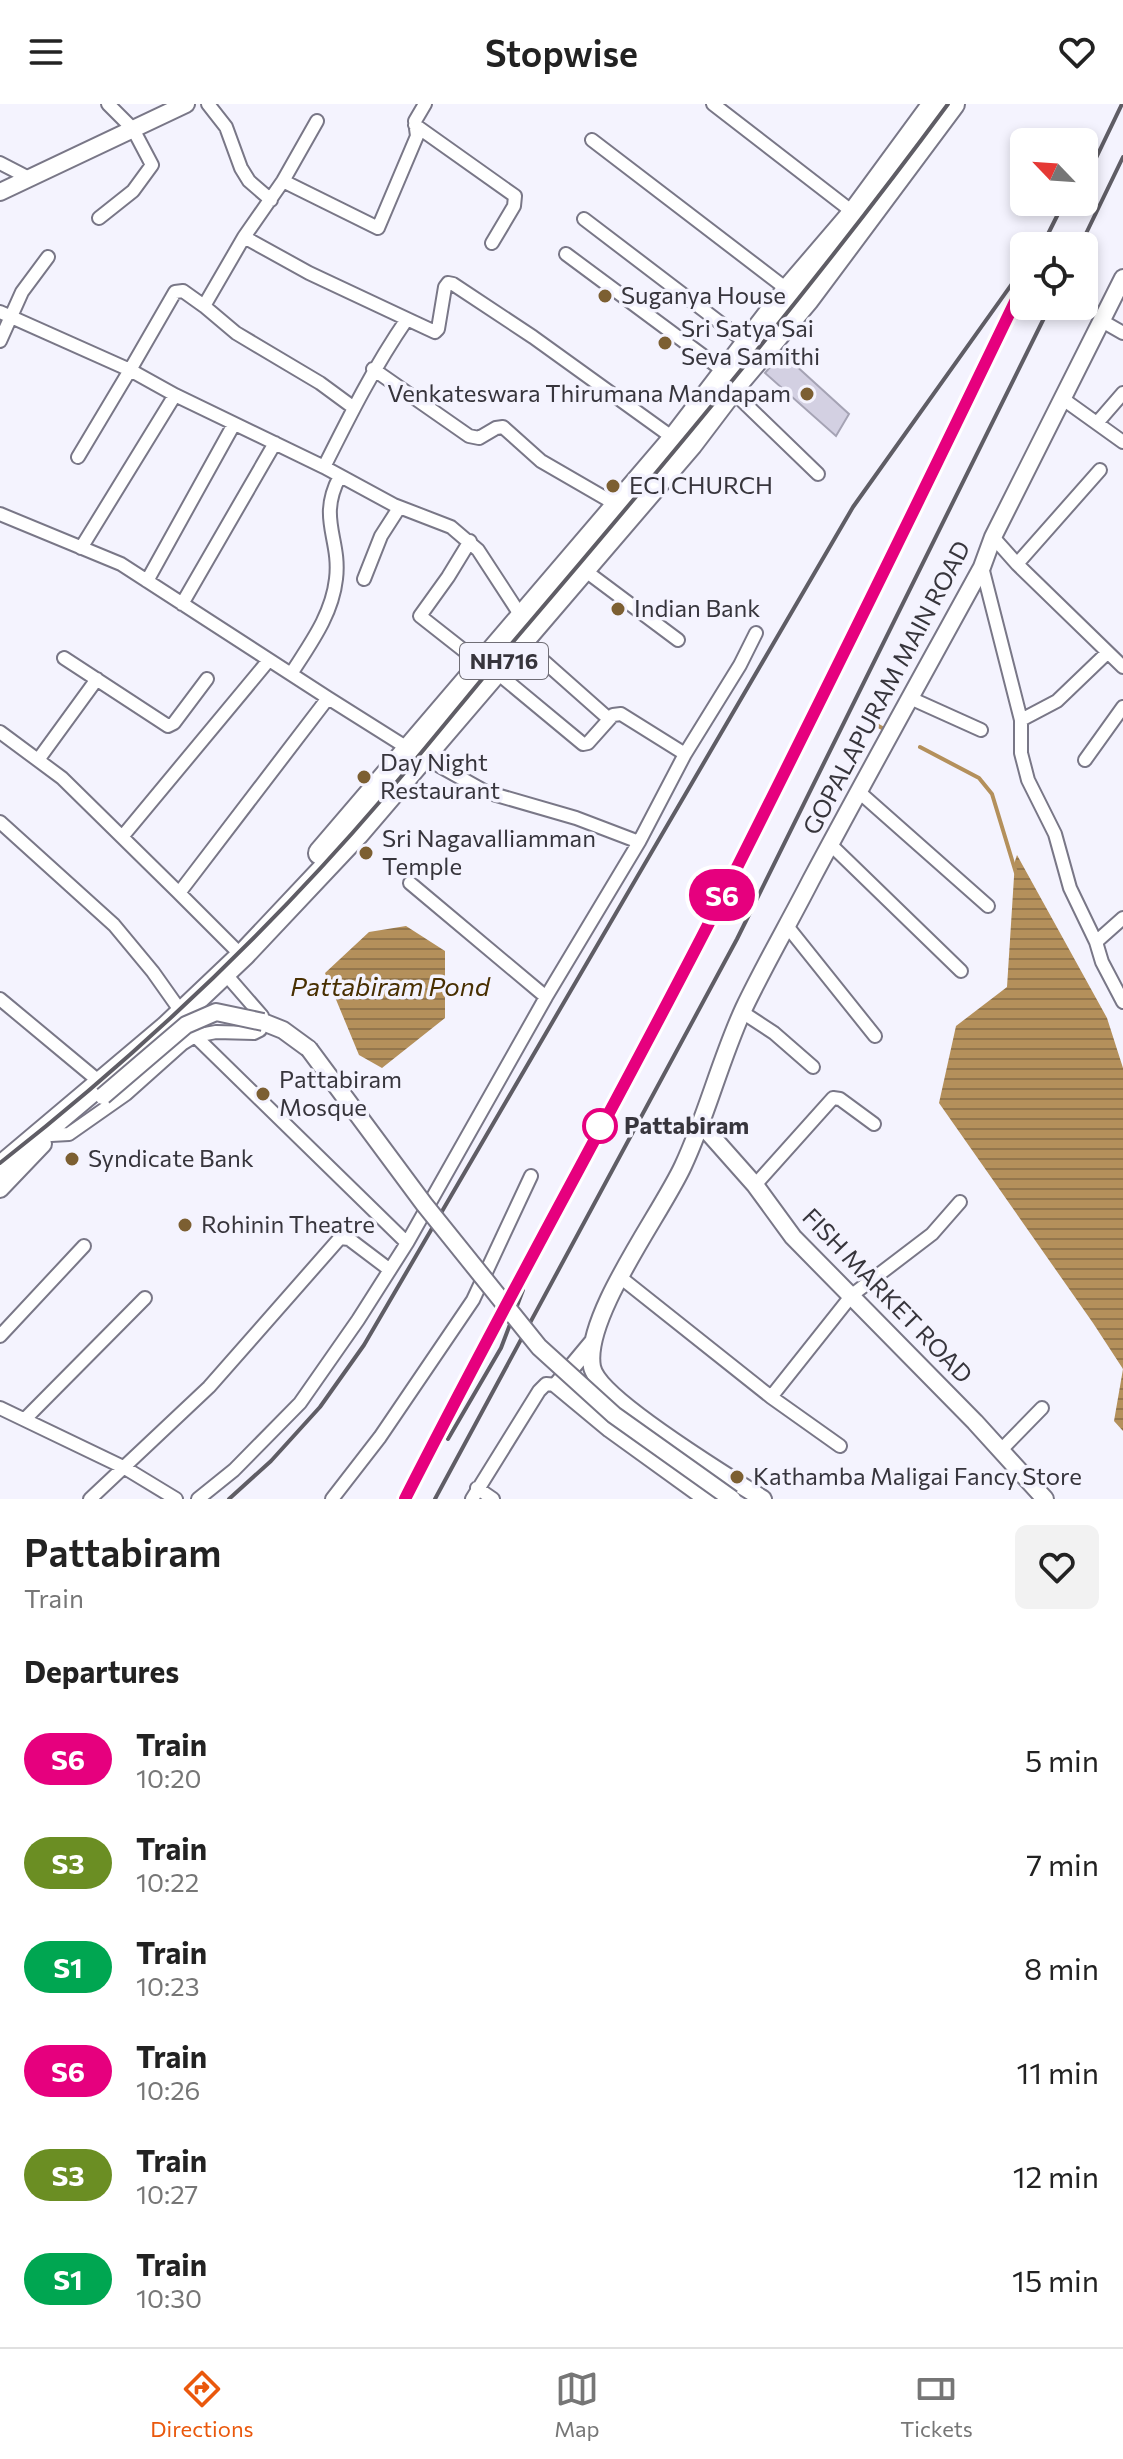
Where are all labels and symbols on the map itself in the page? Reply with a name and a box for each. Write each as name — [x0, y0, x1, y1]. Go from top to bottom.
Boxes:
north arrow — [1010, 128, 1098, 216]
place label: Suganya House — [621, 280, 786, 309]
marker: Suganya House — [596, 287, 614, 305]
place label: Sri Satya Sai Seva Samithi — [681, 313, 820, 370]
marker: Sri Satya Sai Seva Samithi — [656, 334, 674, 352]
place label: Venkateswara Thirumana Mandapam — [387, 378, 791, 407]
marker: Venkateswara Thirumana Mandapam — [798, 385, 816, 403]
place label: ECI CHURCH — [629, 470, 773, 499]
marker: ECI CHURCH — [604, 477, 622, 495]
street label: GOPALAPURAM MAIN ROAD — [796, 535, 976, 839]
place label: Indian Bank — [634, 593, 760, 622]
marker: Indian Bank — [609, 600, 627, 618]
road number: NH716 — [460, 643, 548, 679]
place label: Day Night Restaurant — [380, 747, 500, 804]
marker: Day Night Restaurant — [355, 768, 373, 786]
place label: Sri Nagavalliamman Temple — [382, 823, 596, 880]
marker: Sri Nagavalliamman Temple — [357, 844, 375, 862]
line badge: S6 — [686, 869, 758, 921]
water label: Pattabiram Pond — [290, 970, 491, 1001]
place label: Pattabiram Mosque — [279, 1064, 402, 1121]
marker: Pattabiram Mosque — [254, 1085, 272, 1103]
marker: Pattabiram — [583, 1109, 617, 1143]
place label: Pattabiram — [624, 1110, 749, 1139]
place label: Syndicate Bank — [88, 1143, 254, 1172]
marker: Syndicate Bank — [63, 1150, 81, 1168]
street label: FISH MARKET ROAD — [797, 1201, 979, 1388]
place label: Rohinin Theatre — [201, 1209, 375, 1238]
marker: Rohinin Theatre — [176, 1216, 194, 1234]
place label: Kathamba Maligai Fancy Store — [753, 1461, 1082, 1490]
marker: Kathamba Maligai Fancy Store — [728, 1468, 746, 1486]

